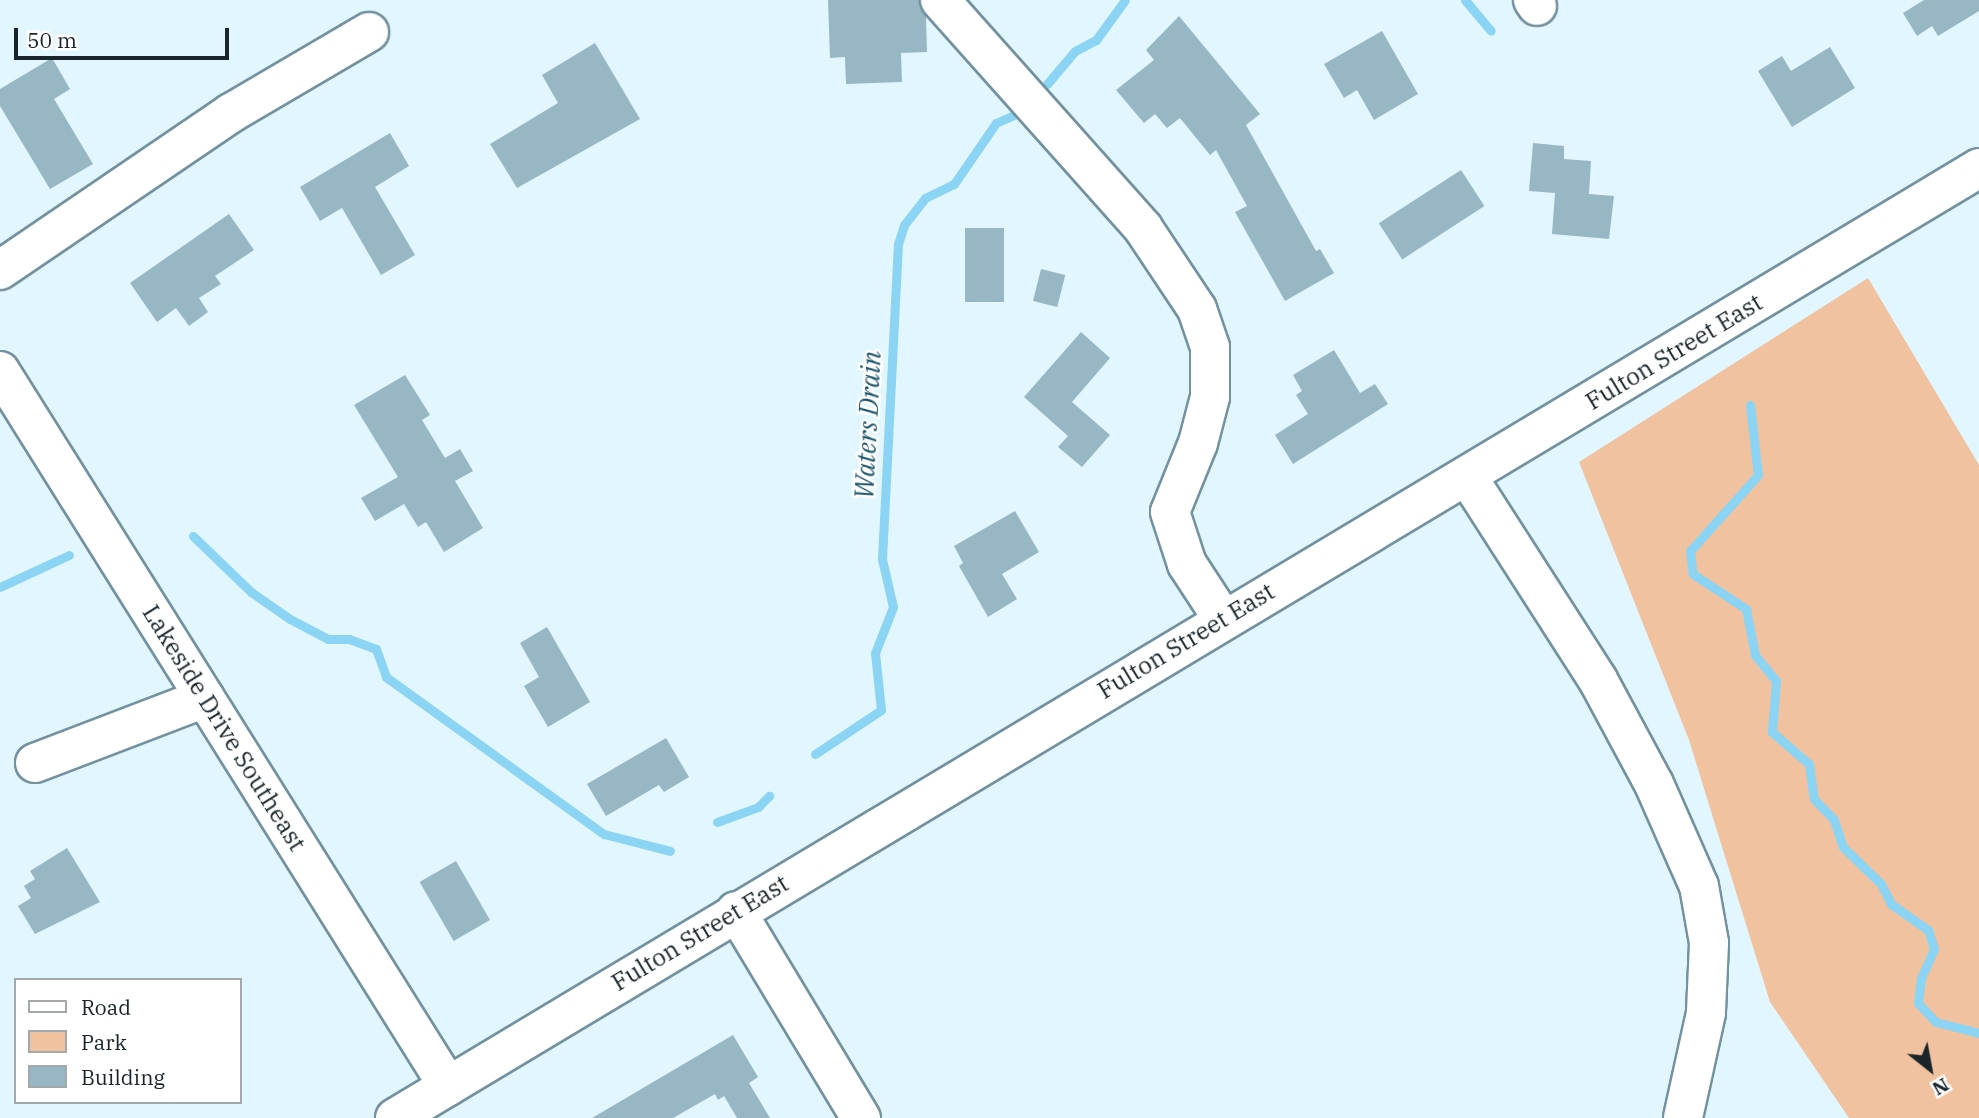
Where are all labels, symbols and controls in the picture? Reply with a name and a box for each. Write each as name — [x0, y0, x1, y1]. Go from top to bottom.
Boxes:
scale bar — [18, 14, 233, 58]
text: 50 m — [27, 26, 77, 54]
street label: Fulton Street East — [1580, 288, 1768, 416]
water label: Waters Drain — [849, 350, 887, 500]
street label: Fulton Street East — [1092, 577, 1280, 705]
street label: Lakeside Drive Southeast — [136, 600, 312, 856]
street label: Fulton Street East — [606, 869, 794, 997]
legend — [14, 978, 242, 1104]
text: Road — [81, 993, 131, 1021]
text: Park — [81, 1028, 127, 1056]
north arrow — [1895, 1034, 1965, 1104]
text: Building — [81, 1063, 165, 1091]
text: N — [1928, 1073, 1953, 1101]

